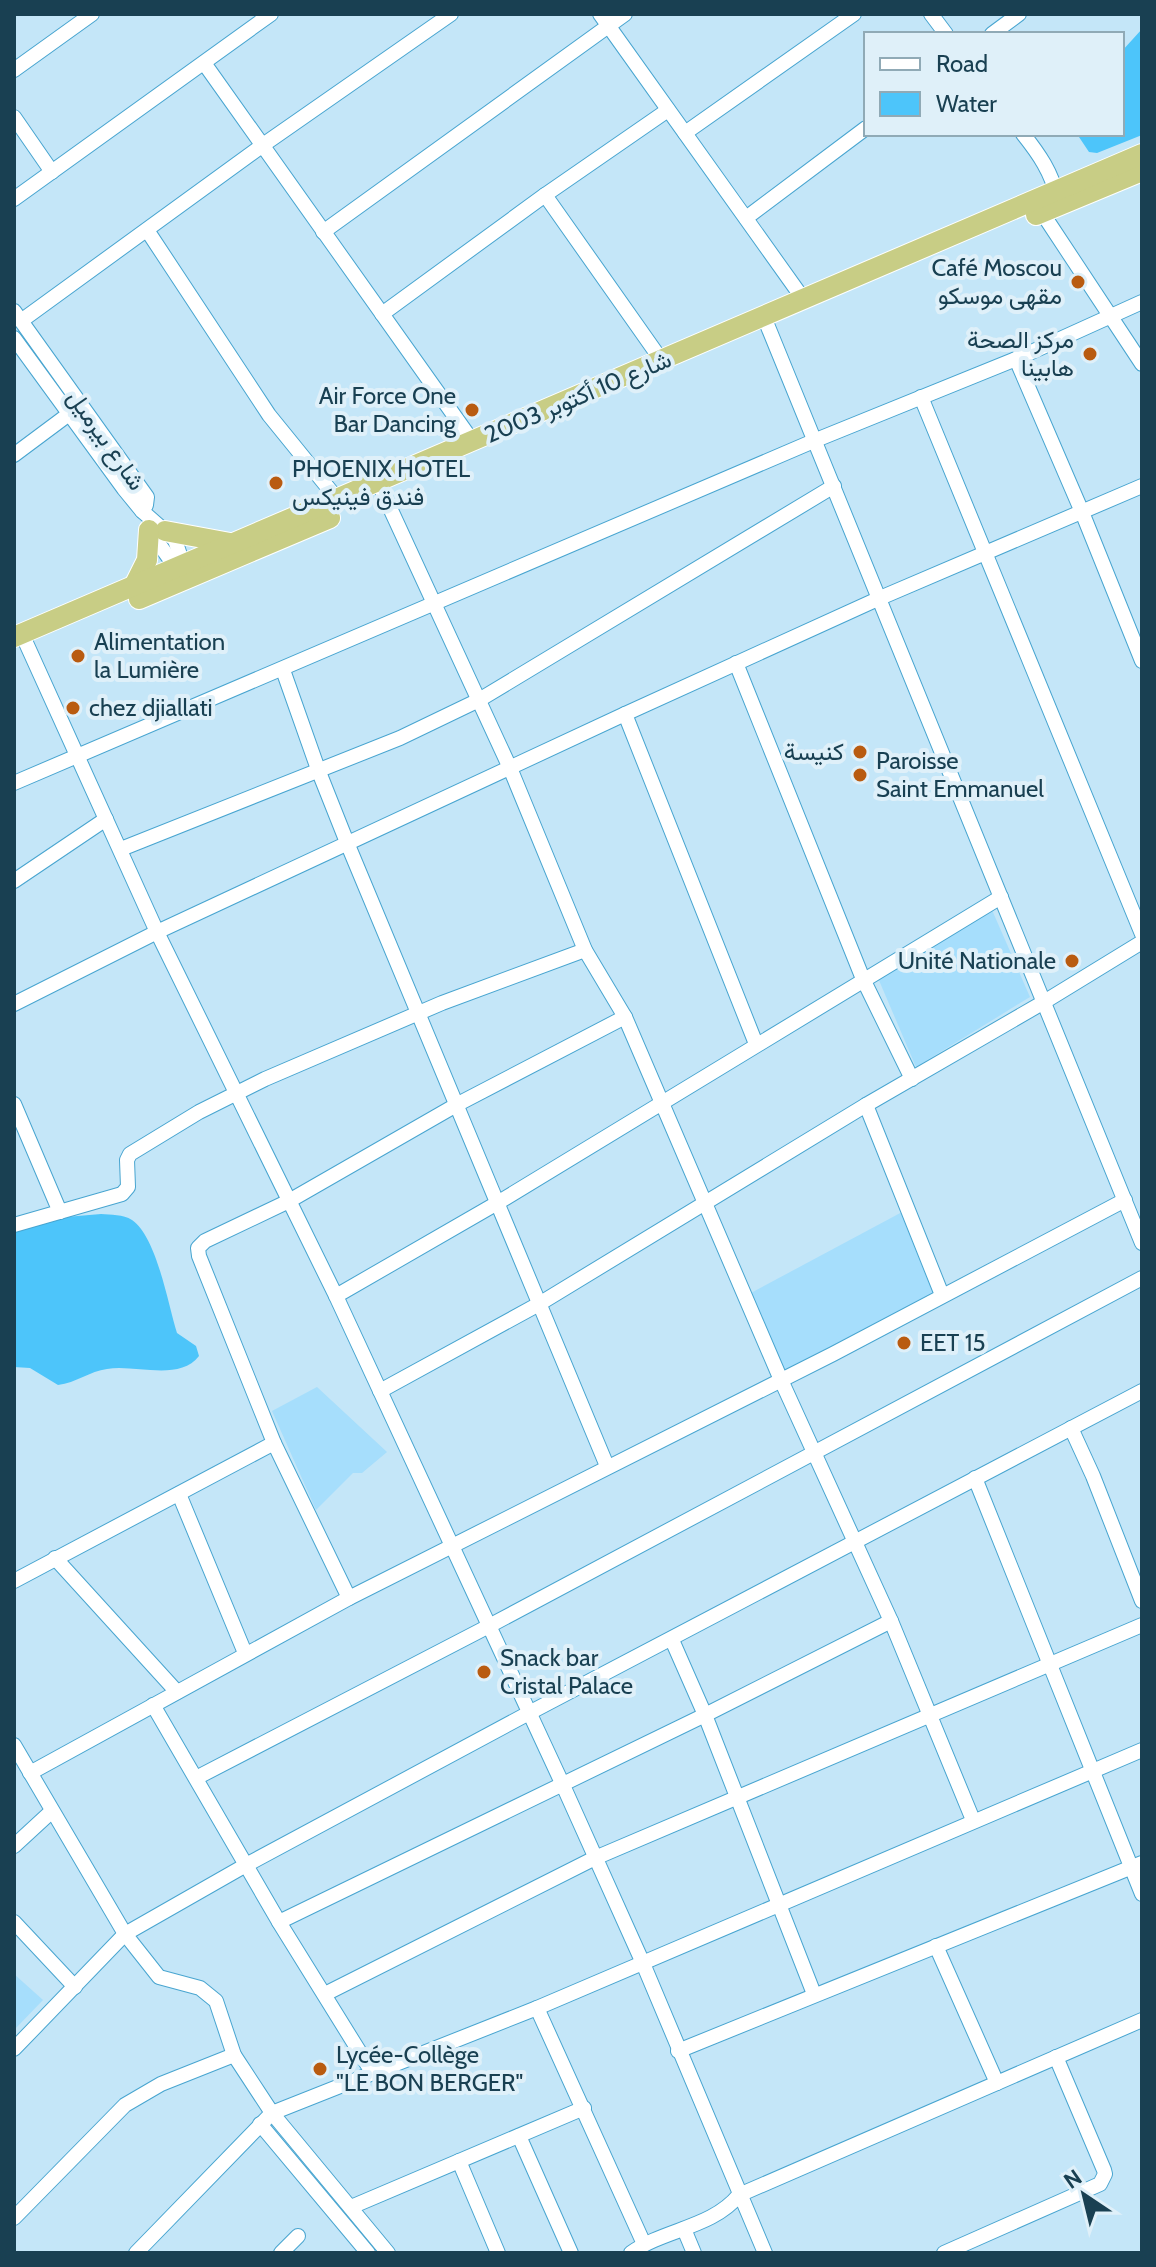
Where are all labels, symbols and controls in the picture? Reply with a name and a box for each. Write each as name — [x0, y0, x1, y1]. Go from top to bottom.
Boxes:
legend — [864, 32, 1124, 136]
text: Road — [936, 49, 988, 78]
text: Water — [936, 89, 997, 118]
place label: Café Moscou مقهى موسكو — [932, 253, 1062, 311]
marker: Café Moscou مقهى موسكو — [1069, 273, 1087, 291]
place label: مركز الصحة هابينا — [967, 325, 1074, 382]
street label: شارع 10 أكتوبر 2003 — [480, 344, 676, 451]
marker: مركز الصحة هابينا — [1081, 345, 1099, 363]
place label: Air Force One Bar Dancing — [319, 381, 457, 438]
street label: شارع بيرميل — [60, 384, 152, 497]
marker: Air Force One Bar Dancing — [463, 401, 481, 419]
place label: PHOENIX HOTEL فندق فينيكس — [292, 454, 470, 511]
marker: PHOENIX HOTEL فندق فينيكس — [267, 474, 285, 492]
place label: Alimentation la Lumière — [94, 627, 225, 684]
marker: Alimentation la Lumière — [69, 647, 87, 665]
place label: chez djiallati — [89, 693, 213, 722]
marker: chez djiallati — [64, 699, 82, 717]
place label: كنيسة — [784, 737, 844, 766]
marker: كنيسة — [851, 743, 869, 761]
place label: Paroisse Saint Emmanuel — [876, 746, 1044, 803]
marker: Paroisse Saint Emmanuel — [851, 766, 869, 784]
place label: Unité Nationale — [898, 946, 1056, 975]
marker: Unité Nationale — [1063, 952, 1081, 970]
place label: EET 15 — [920, 1328, 986, 1357]
marker: EET 15 — [895, 1334, 913, 1352]
place label: Snack bar Cristal Palace — [500, 1643, 633, 1700]
marker: Snack bar Cristal Palace — [475, 1663, 493, 1681]
place label: Lycée-Collège "LE BON BERGER" — [336, 2040, 523, 2097]
marker: Lycée-Collège "LE BON BERGER" — [311, 2060, 329, 2078]
north arrow — [1044, 2155, 1124, 2235]
text: N — [1059, 2164, 1087, 2195]

